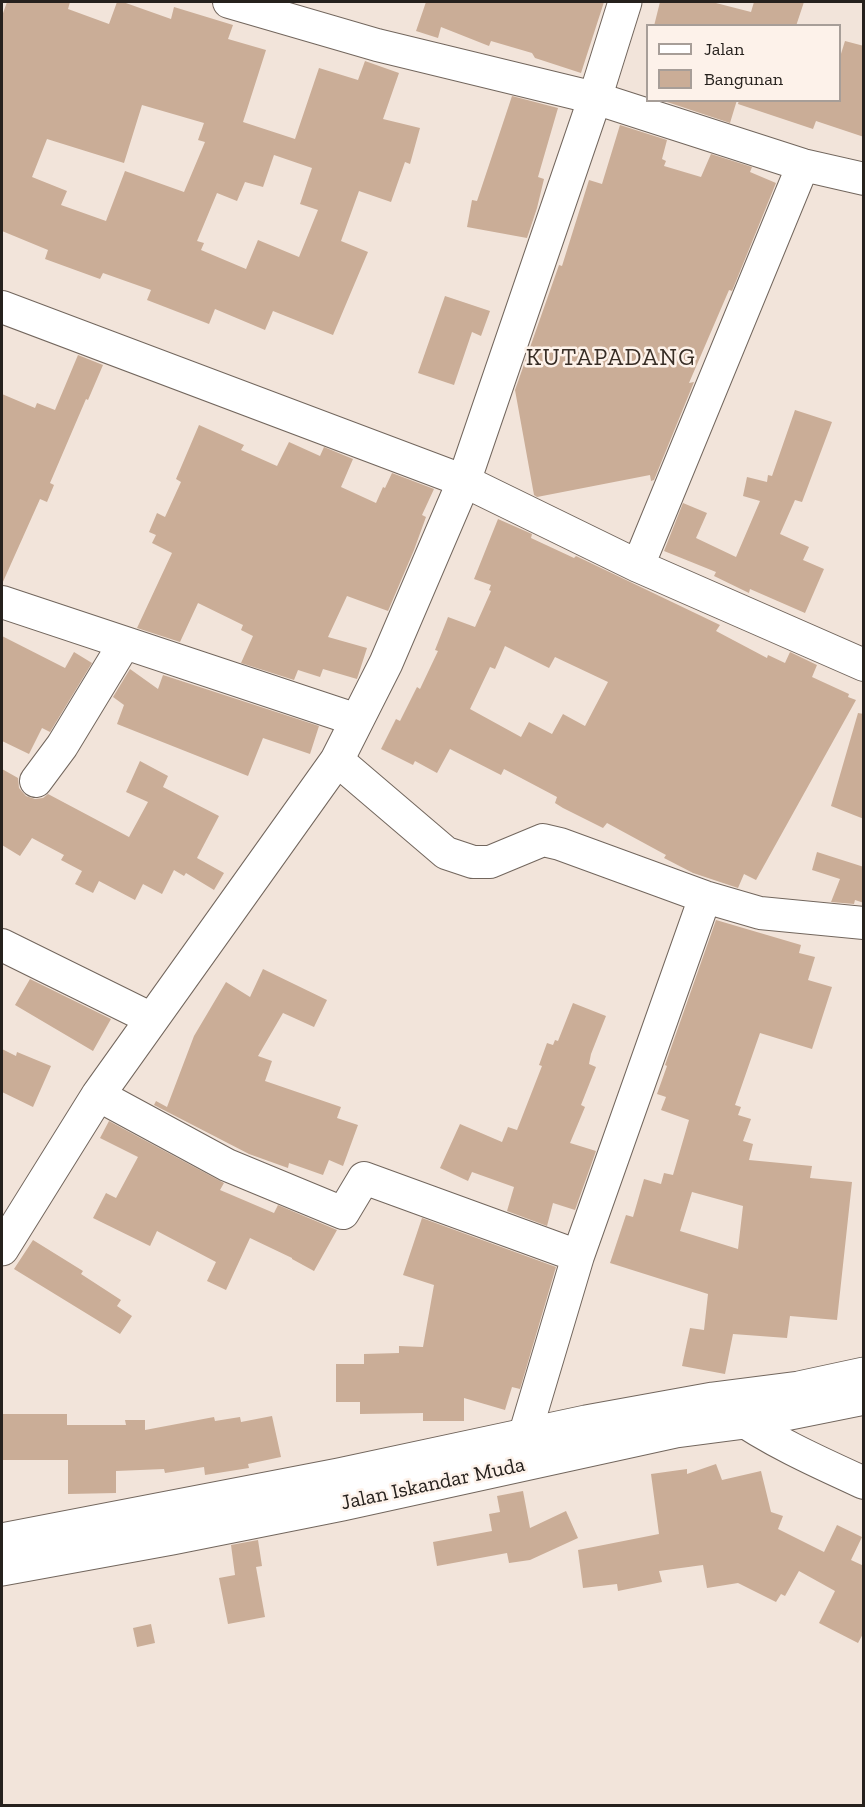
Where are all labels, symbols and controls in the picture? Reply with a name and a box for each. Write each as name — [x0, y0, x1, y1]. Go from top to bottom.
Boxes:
legend — [646, 24, 841, 102]
text: Jalan — [704, 38, 744, 60]
text: Bangunan — [704, 68, 783, 90]
district label: KUTAPADANG — [526, 344, 696, 372]
street label: Jalan Iskandar Muda — [339, 1452, 527, 1516]

